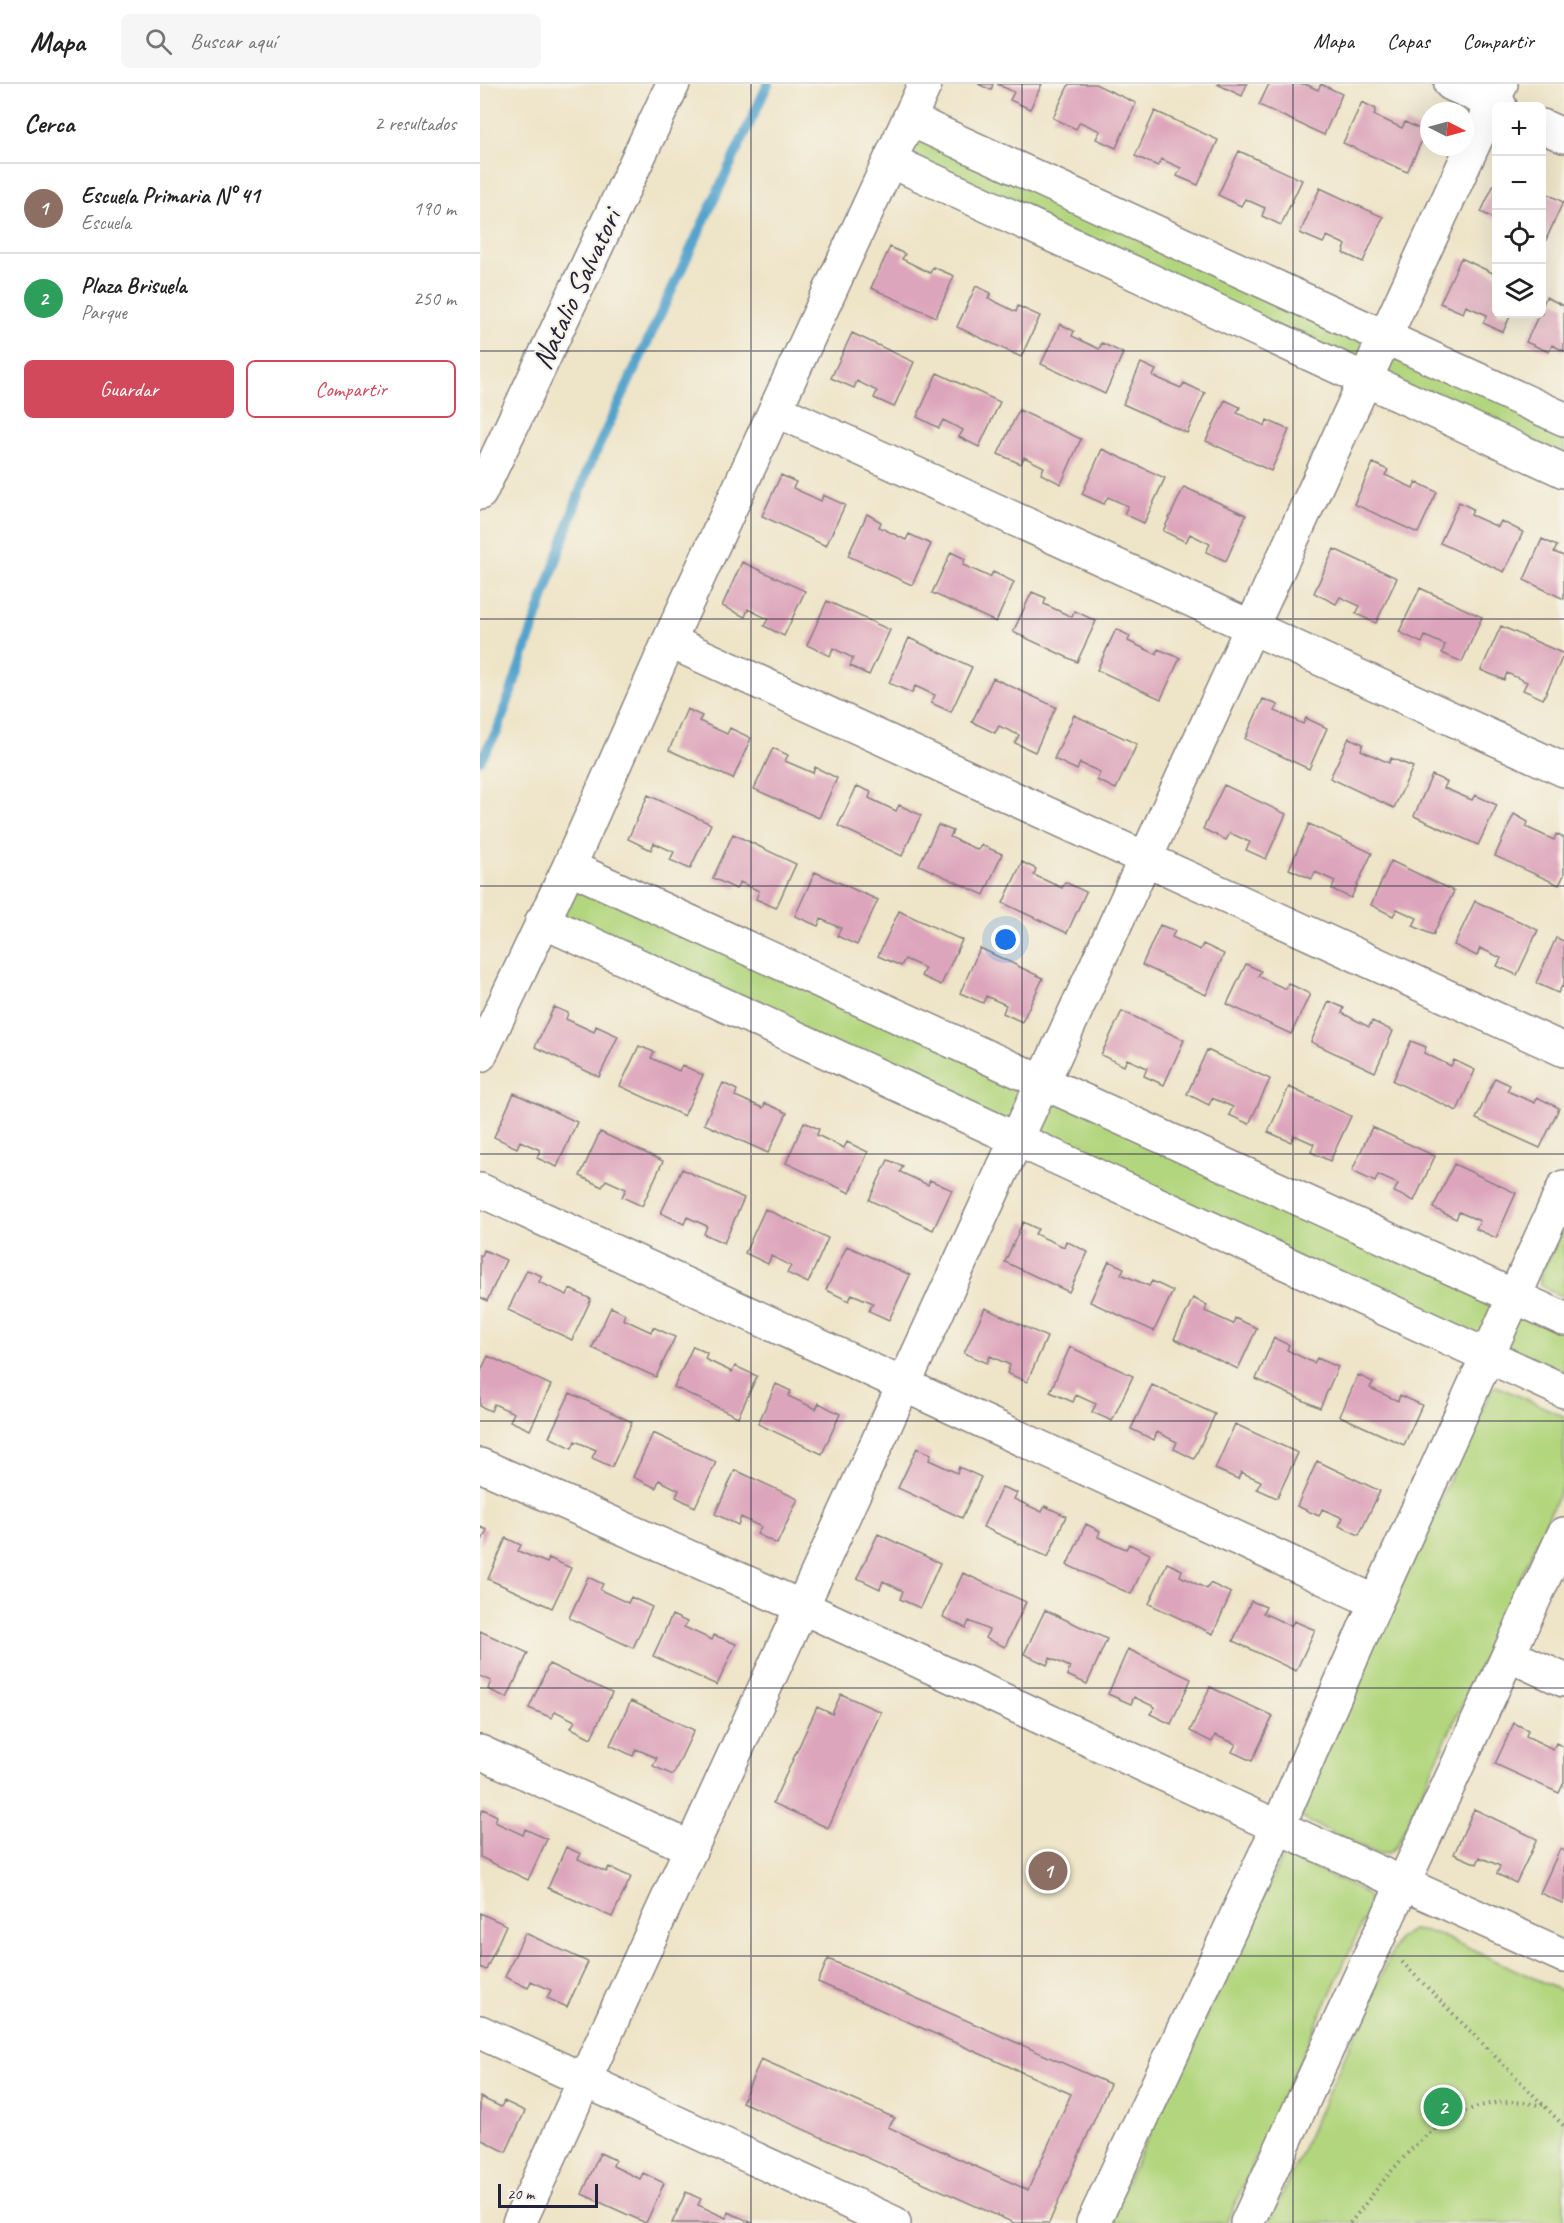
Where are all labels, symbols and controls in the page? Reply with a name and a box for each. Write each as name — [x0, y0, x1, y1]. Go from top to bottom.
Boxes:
search box — [121, 14, 541, 68]
text: Mapa — [30, 24, 85, 59]
icon: search — [142, 25, 175, 58]
text: Buscar aquí — [190, 27, 276, 55]
text: Mapa — [1313, 28, 1354, 54]
text: Capas — [1387, 28, 1430, 54]
text: Compartir — [1463, 28, 1534, 54]
north arrow — [1420, 102, 1474, 156]
map controls — [1492, 102, 1546, 318]
button: + — [1492, 102, 1546, 156]
text: Cerca — [24, 107, 74, 140]
text: 2 resultados — [374, 111, 456, 136]
button: − — [1492, 156, 1546, 210]
text: Escuela Primaria N° 41 — [81, 182, 260, 210]
text: 1 — [39, 196, 48, 221]
text: 190 m — [413, 196, 456, 221]
street label: Natalio Salvatori — [522, 200, 631, 375]
text: Escuela — [81, 210, 131, 235]
button: locate — [1492, 210, 1546, 264]
button: layers — [1492, 264, 1546, 318]
text: Plaza Brisuela — [81, 272, 187, 300]
text: 2 — [39, 286, 48, 311]
text: 250 m — [413, 286, 456, 311]
text: Parque — [81, 300, 127, 325]
button: Guardar — [24, 360, 234, 418]
button: Compartir — [246, 360, 456, 418]
your location — [991, 925, 1020, 954]
pin: 1 — [1028, 1848, 1068, 1894]
pin: 2 — [1424, 2084, 1462, 2130]
scale bar — [498, 2181, 598, 2208]
text: 20 m — [507, 2184, 534, 2204]

